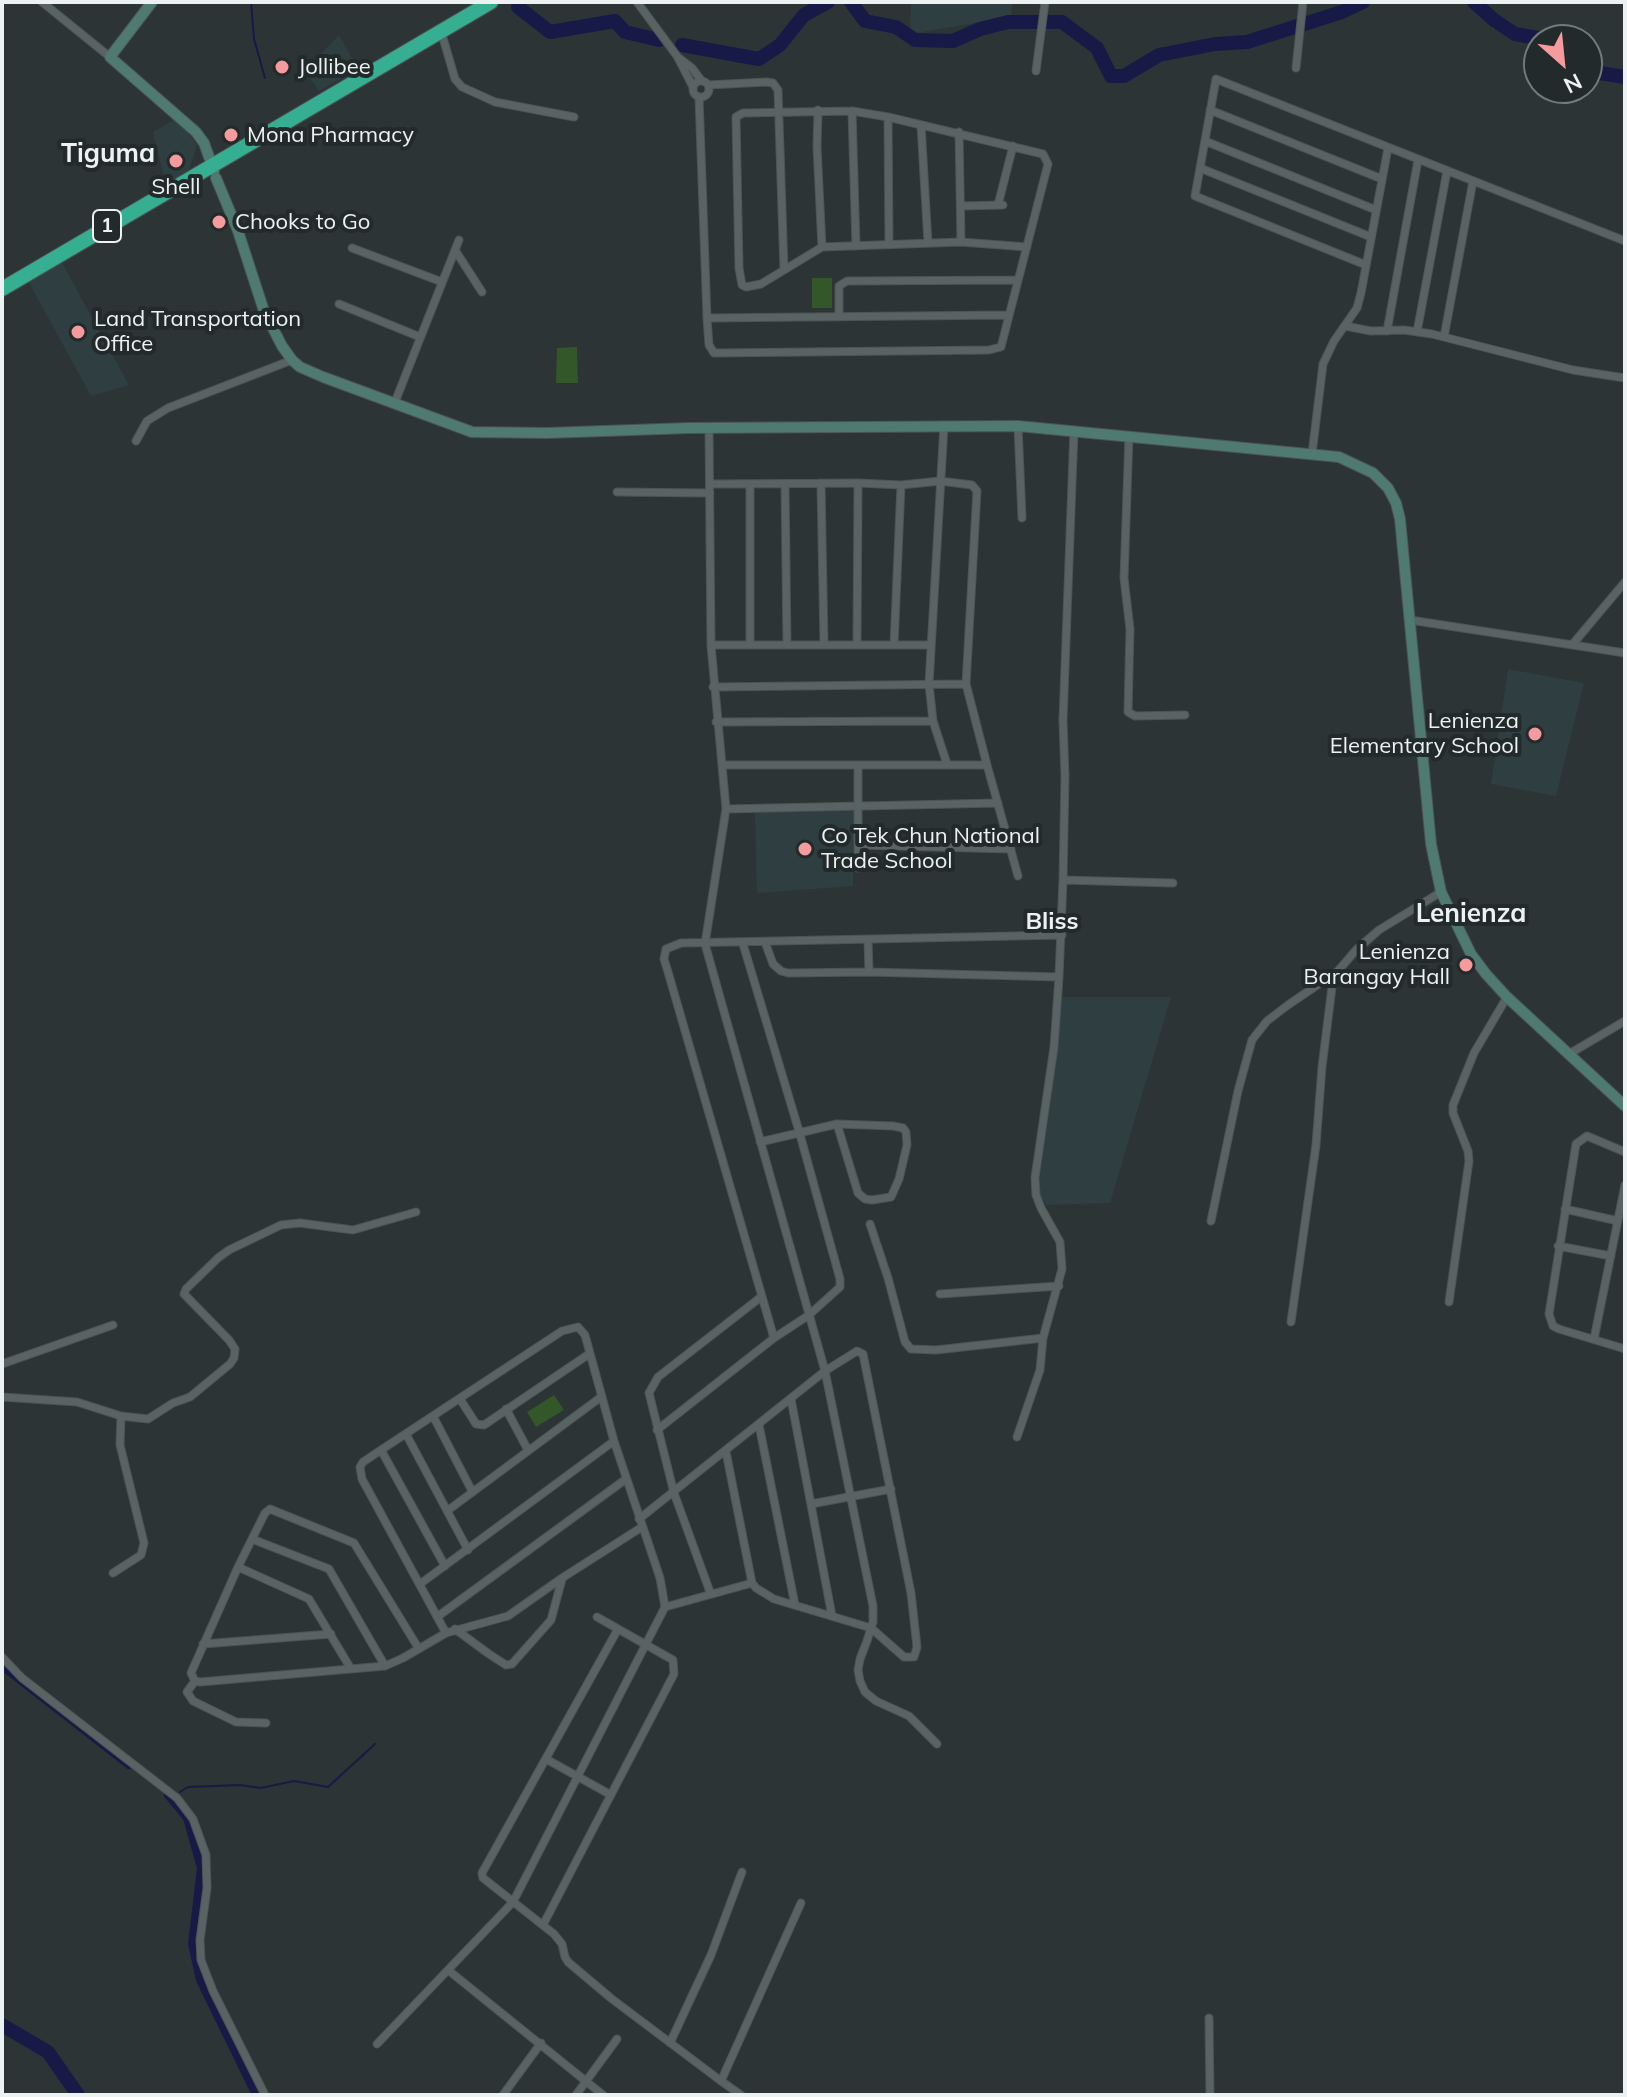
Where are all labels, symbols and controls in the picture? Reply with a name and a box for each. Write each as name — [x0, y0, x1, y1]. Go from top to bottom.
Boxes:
north arrow — [1523, 24, 1603, 104]
place label: Jollibee — [298, 54, 371, 80]
marker: Jollibee — [273, 58, 291, 76]
text: N — [1559, 67, 1587, 100]
place label: Mona Pharmacy — [247, 122, 414, 148]
marker: Mona Pharmacy — [222, 126, 240, 144]
district label: Tiguma — [61, 138, 155, 170]
marker: Shell — [167, 152, 185, 170]
place label: Shell — [151, 174, 201, 200]
place label: Chooks to Go — [235, 209, 370, 235]
road number: 1 — [93, 210, 121, 242]
marker: Chooks to Go — [210, 213, 228, 231]
place label: Land Transportation Office — [94, 306, 301, 358]
marker: Land Transportation Office — [69, 323, 87, 341]
place label: Lenienza Elementary School — [1330, 708, 1519, 760]
marker: Lenienza Elementary School — [1526, 725, 1544, 743]
place label: Co Tek Chun National Trade School — [821, 823, 1040, 874]
marker: Co Tek Chun National Trade School — [796, 840, 814, 858]
district label: Lenienza — [1416, 898, 1526, 930]
district label: Bliss — [1025, 908, 1079, 936]
place label: Lenienza Barangay Hall — [1304, 939, 1450, 990]
marker: Lenienza Barangay Hall — [1457, 956, 1475, 974]

